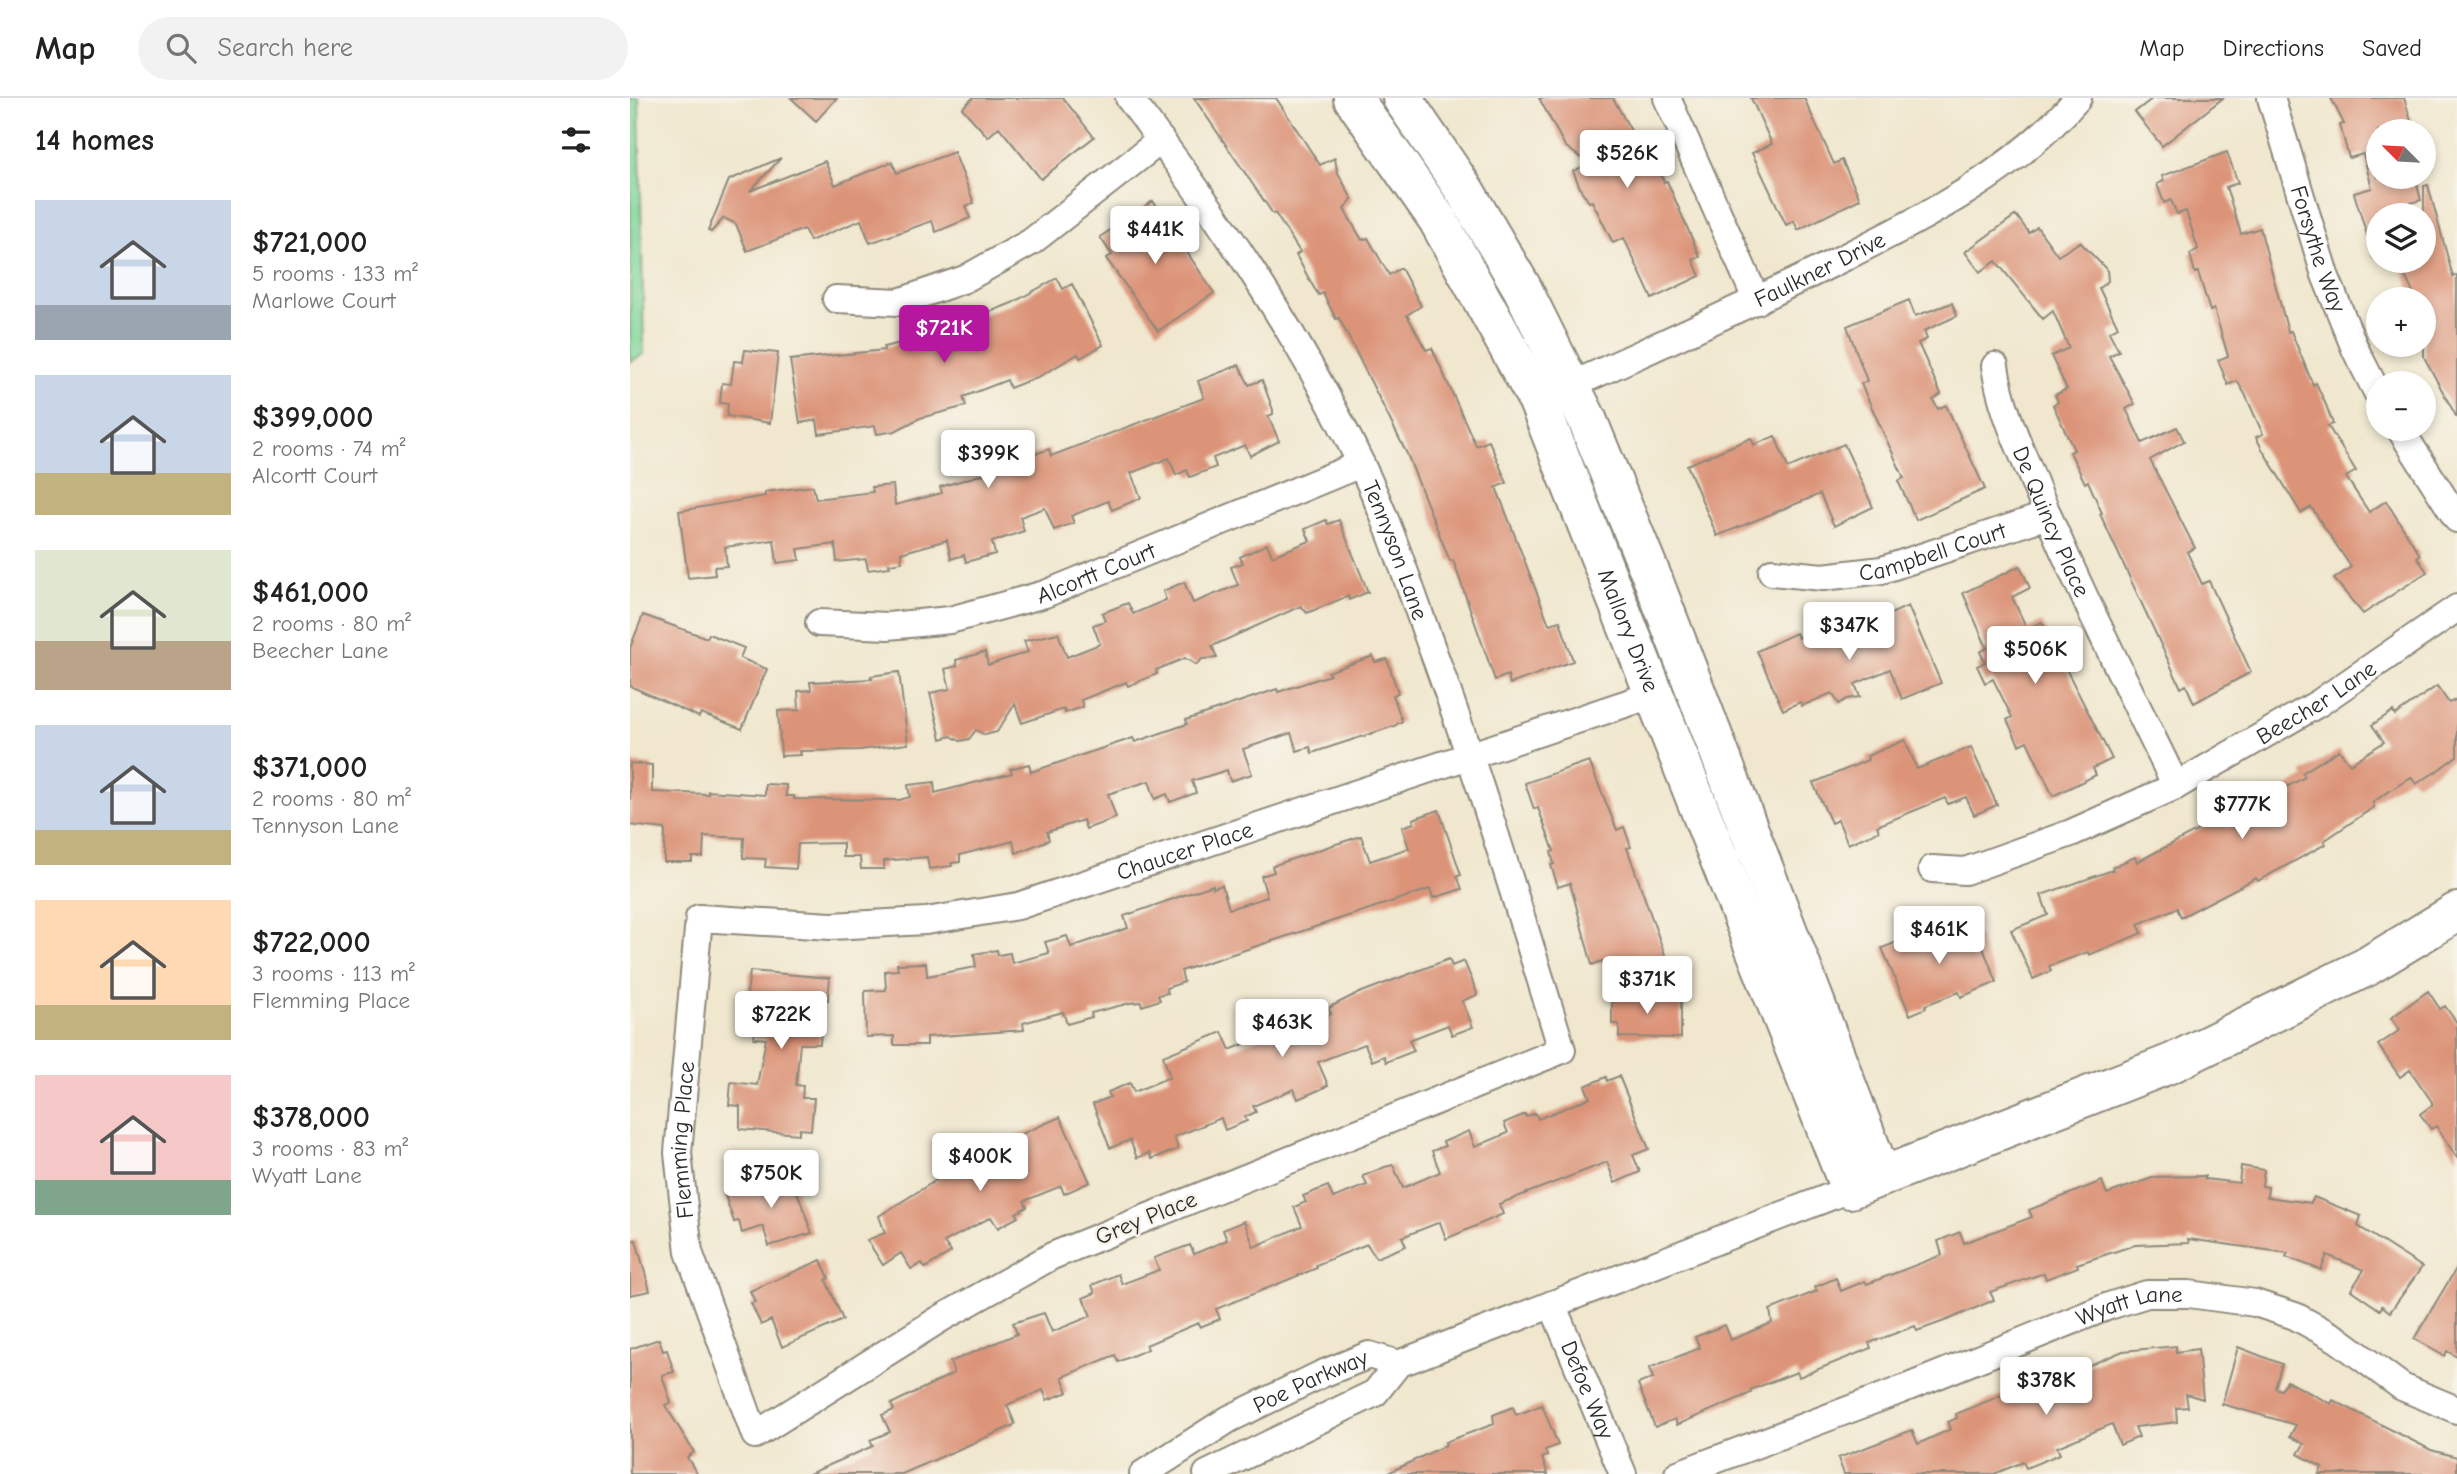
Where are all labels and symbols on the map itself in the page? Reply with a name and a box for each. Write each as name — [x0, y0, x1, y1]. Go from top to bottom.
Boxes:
north arrow — [2366, 119, 2436, 189]
pin: $526K — [1578, 130, 1676, 190]
street label: Forsythe Way — [2285, 182, 2352, 317]
pin: $441K — [1106, 206, 1204, 266]
street label: Faulkner Drive — [1750, 226, 1889, 313]
pin: $721K — [895, 306, 993, 365]
pin: $399K — [939, 430, 1037, 490]
street label: De Quincy Place — [2007, 442, 2096, 601]
street label: Tennyson Lane — [1357, 476, 1434, 623]
street label: Campbell Court — [1858, 516, 2011, 586]
street label: Alcortt Court — [1034, 536, 1160, 609]
street label: Mallory Drive — [1592, 565, 1665, 696]
pin: $347K — [1800, 602, 1898, 662]
pin: $506K — [1986, 626, 2084, 686]
street label: Beecher Lane — [2251, 654, 2381, 750]
pin: $777K — [2193, 782, 2291, 841]
street label: Chaucer Place — [1113, 815, 1256, 886]
pin: $461K — [1890, 906, 1988, 966]
pin: $371K — [1598, 956, 1696, 1016]
pin: $722K — [732, 992, 830, 1051]
pin: $463K — [1233, 1000, 1331, 1059]
street label: Flemming Place — [664, 1060, 700, 1220]
pin: $400K — [931, 1134, 1029, 1193]
pin: $750K — [722, 1150, 820, 1210]
street label: Grey Place — [1091, 1185, 1201, 1251]
street label: Wyatt Lane — [2072, 1281, 2182, 1331]
street label: Defoe Way — [1555, 1337, 1621, 1444]
street label: Poe Parkway — [1249, 1343, 1372, 1419]
pin: $378K — [1997, 1358, 2095, 1417]

